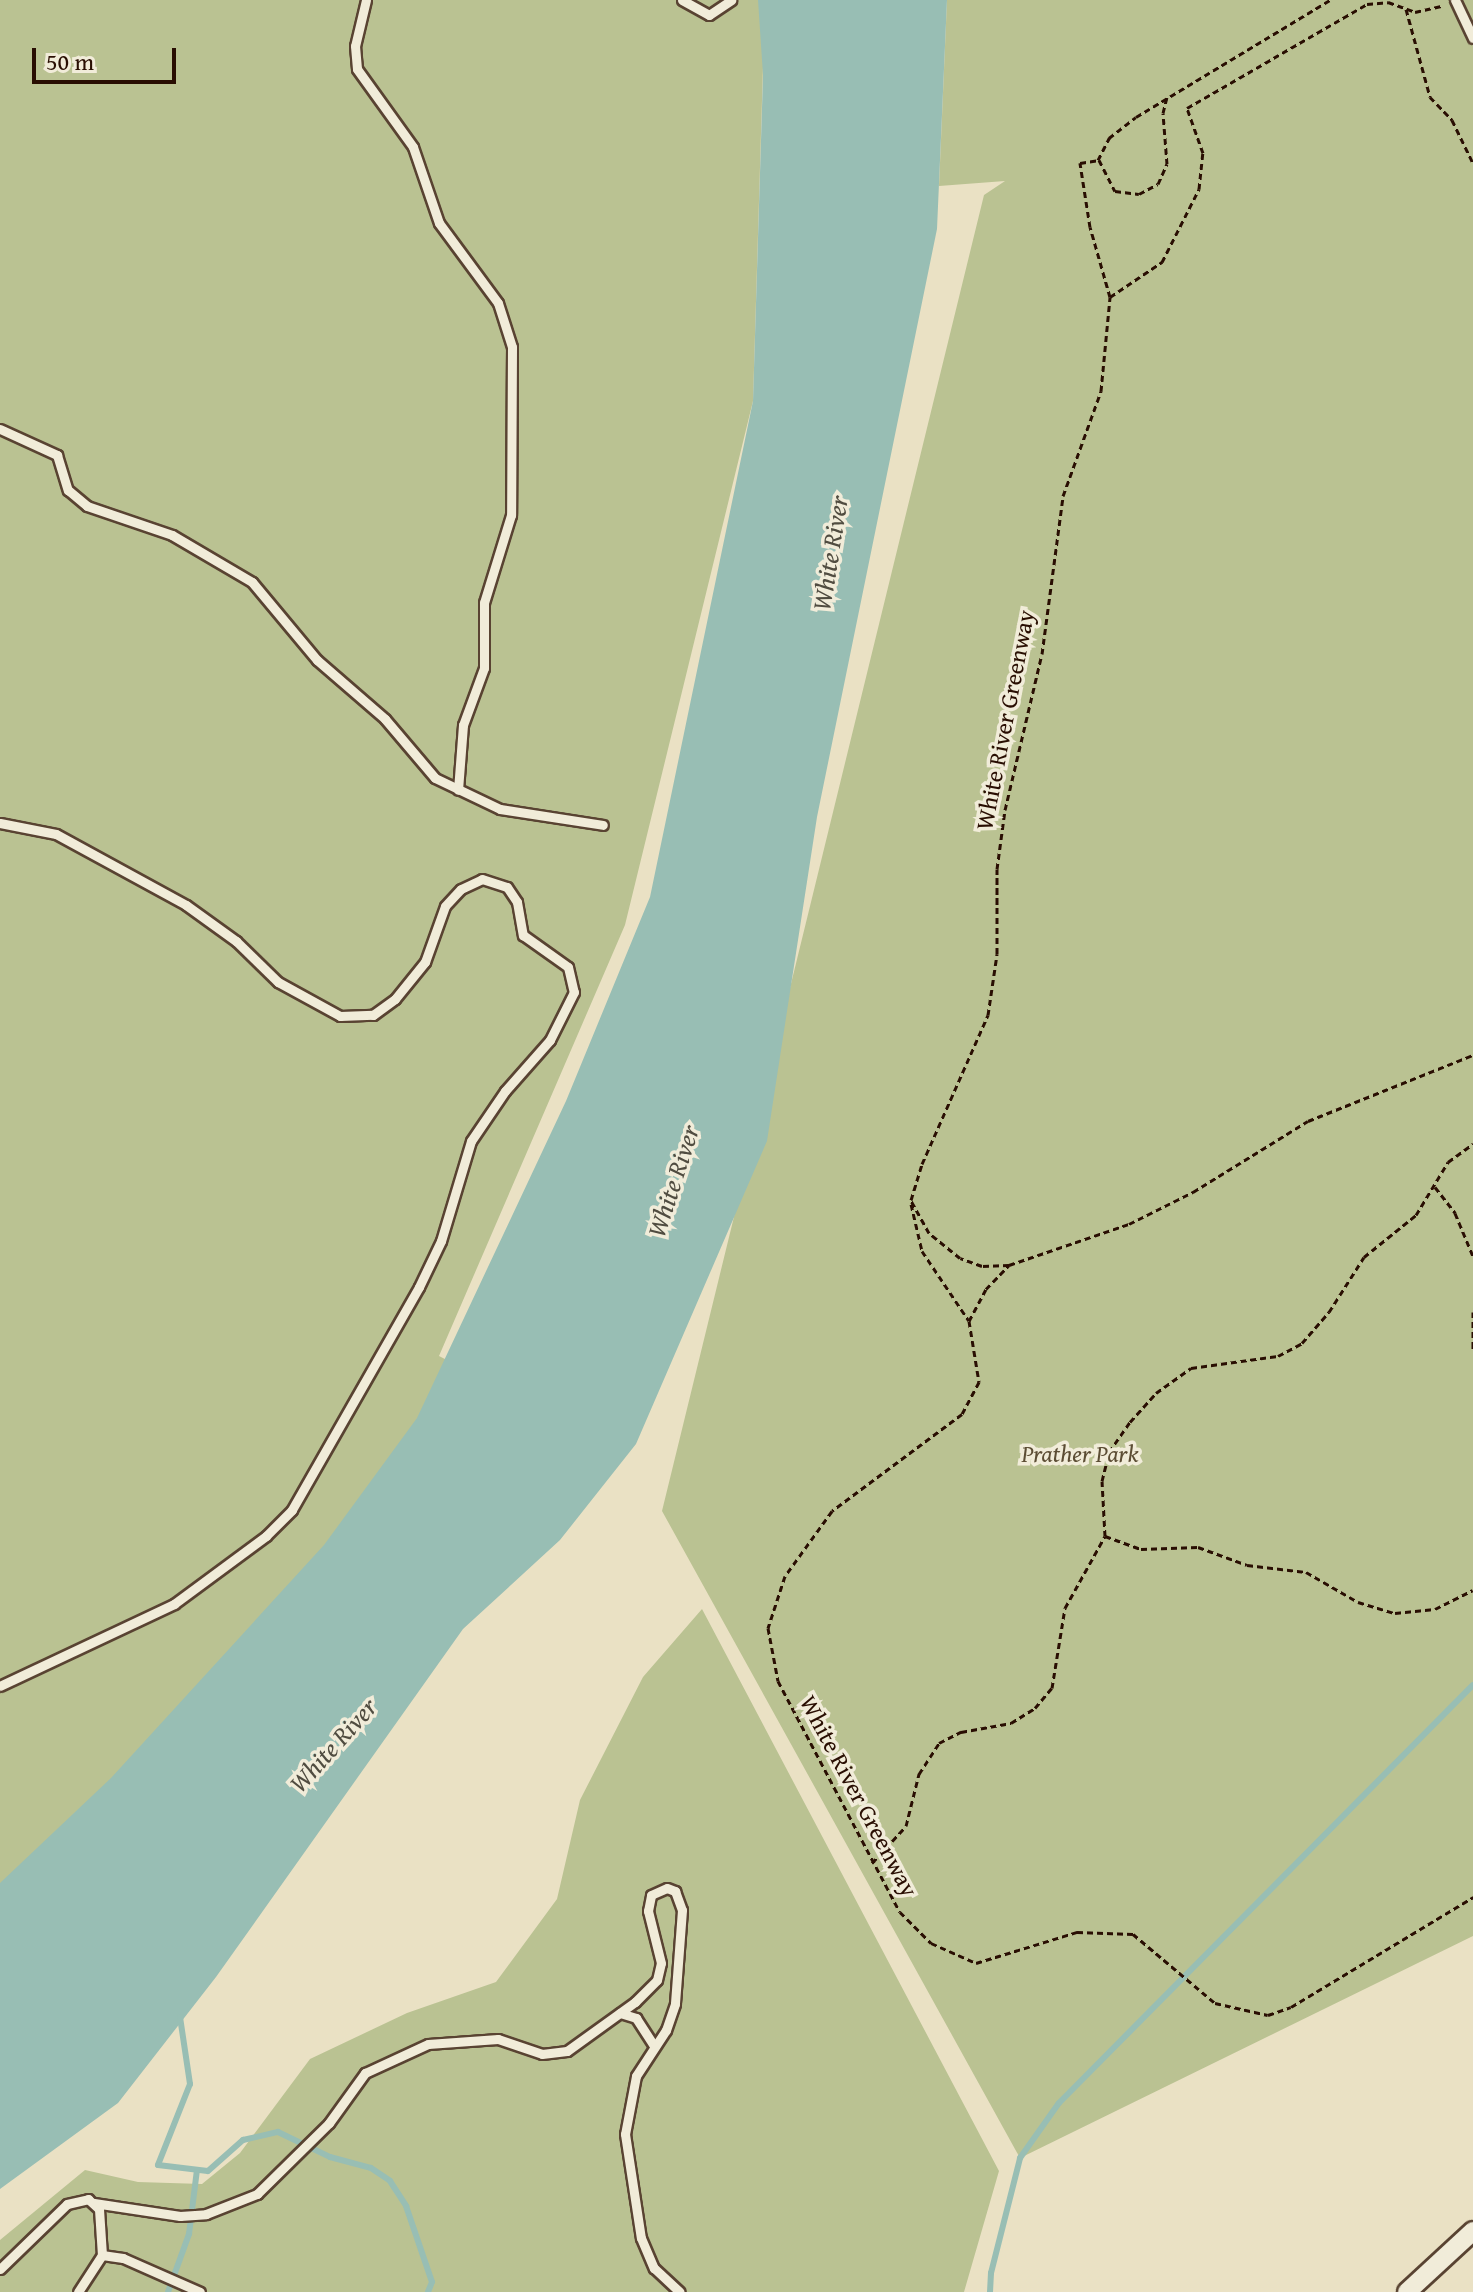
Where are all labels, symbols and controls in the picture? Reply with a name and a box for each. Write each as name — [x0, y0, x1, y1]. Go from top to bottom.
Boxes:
scale bar — [36, 32, 180, 82]
text: 50 m — [46, 44, 94, 79]
water label: White River — [806, 493, 854, 613]
street label: White River Greenway — [970, 607, 1040, 833]
water label: White River — [640, 1121, 706, 1241]
park label: Prather Park — [1022, 1440, 1138, 1468]
water label: White River — [283, 1691, 383, 1799]
street label: White River Greenway — [794, 1691, 924, 1901]

